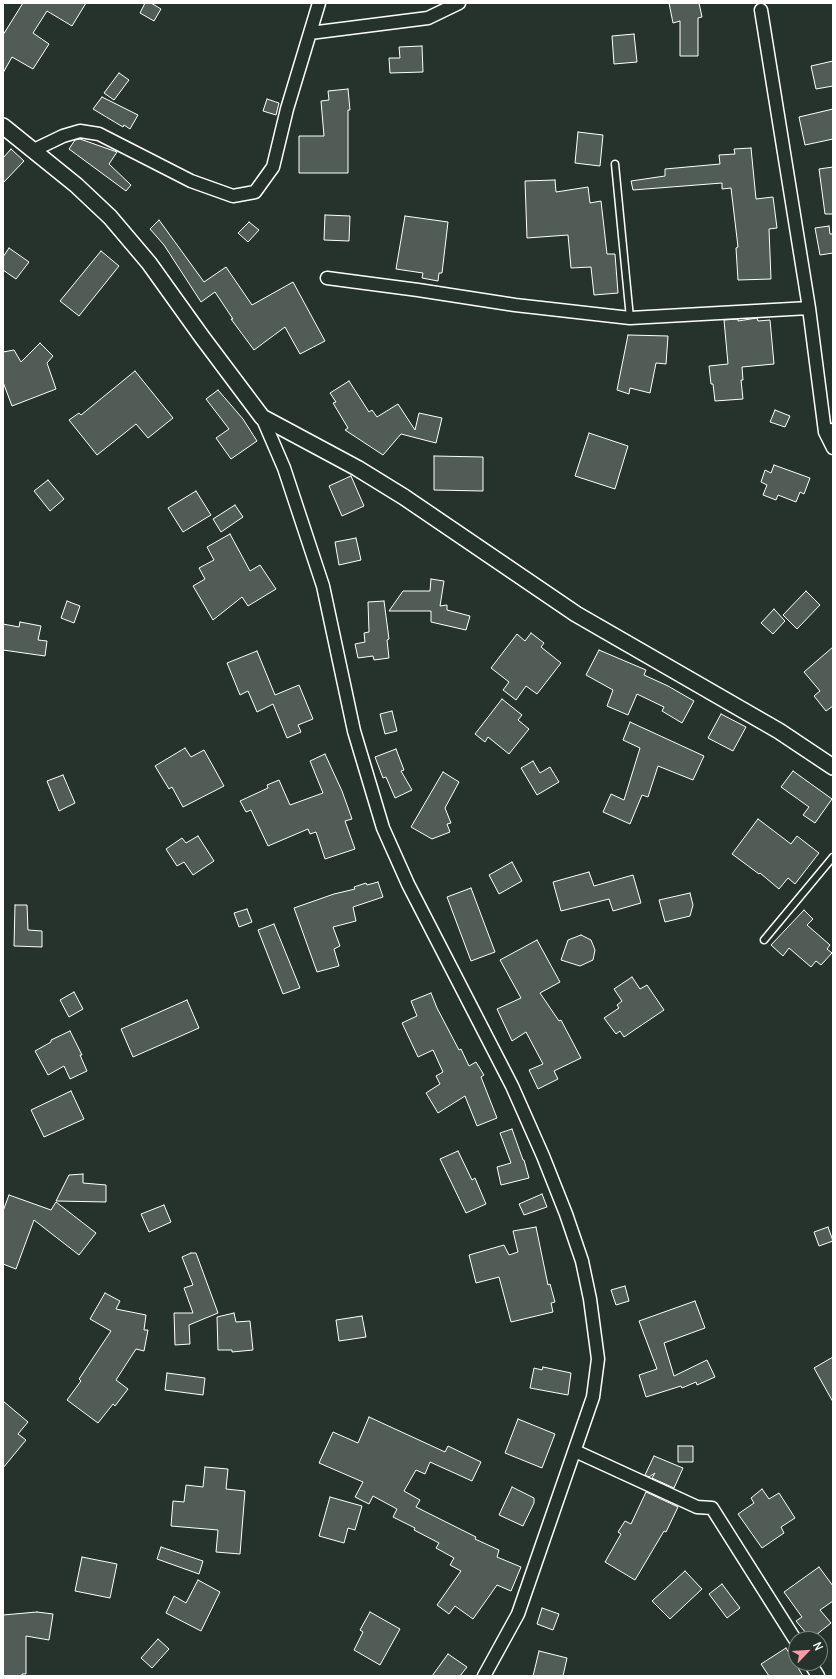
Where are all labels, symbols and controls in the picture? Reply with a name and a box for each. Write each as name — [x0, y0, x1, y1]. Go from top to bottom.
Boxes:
north arrow — [788, 1631, 828, 1671]
text: N — [810, 1640, 826, 1653]

